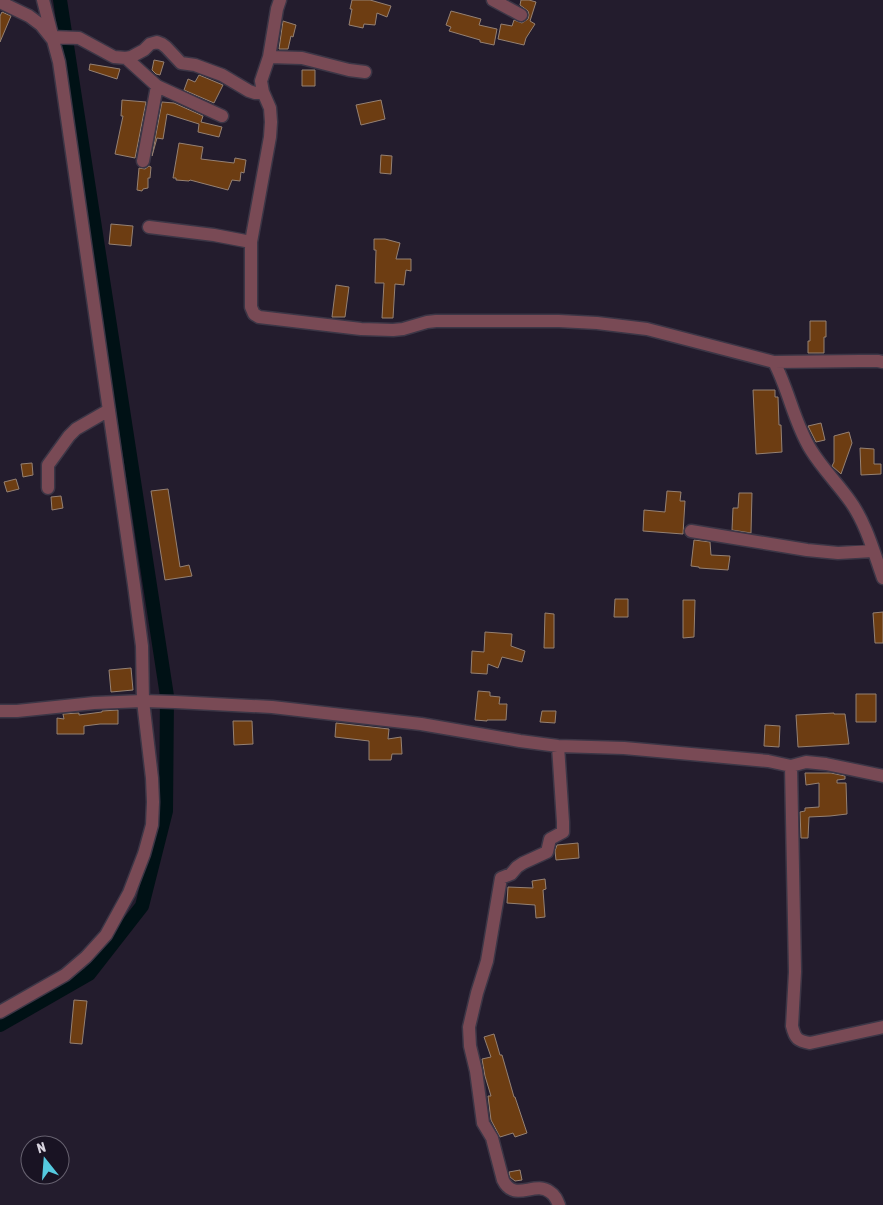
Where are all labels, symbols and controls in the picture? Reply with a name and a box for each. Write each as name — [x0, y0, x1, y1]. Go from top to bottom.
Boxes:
north arrow — [20, 1135, 70, 1185]
text: N — [35, 1139, 47, 1156]

